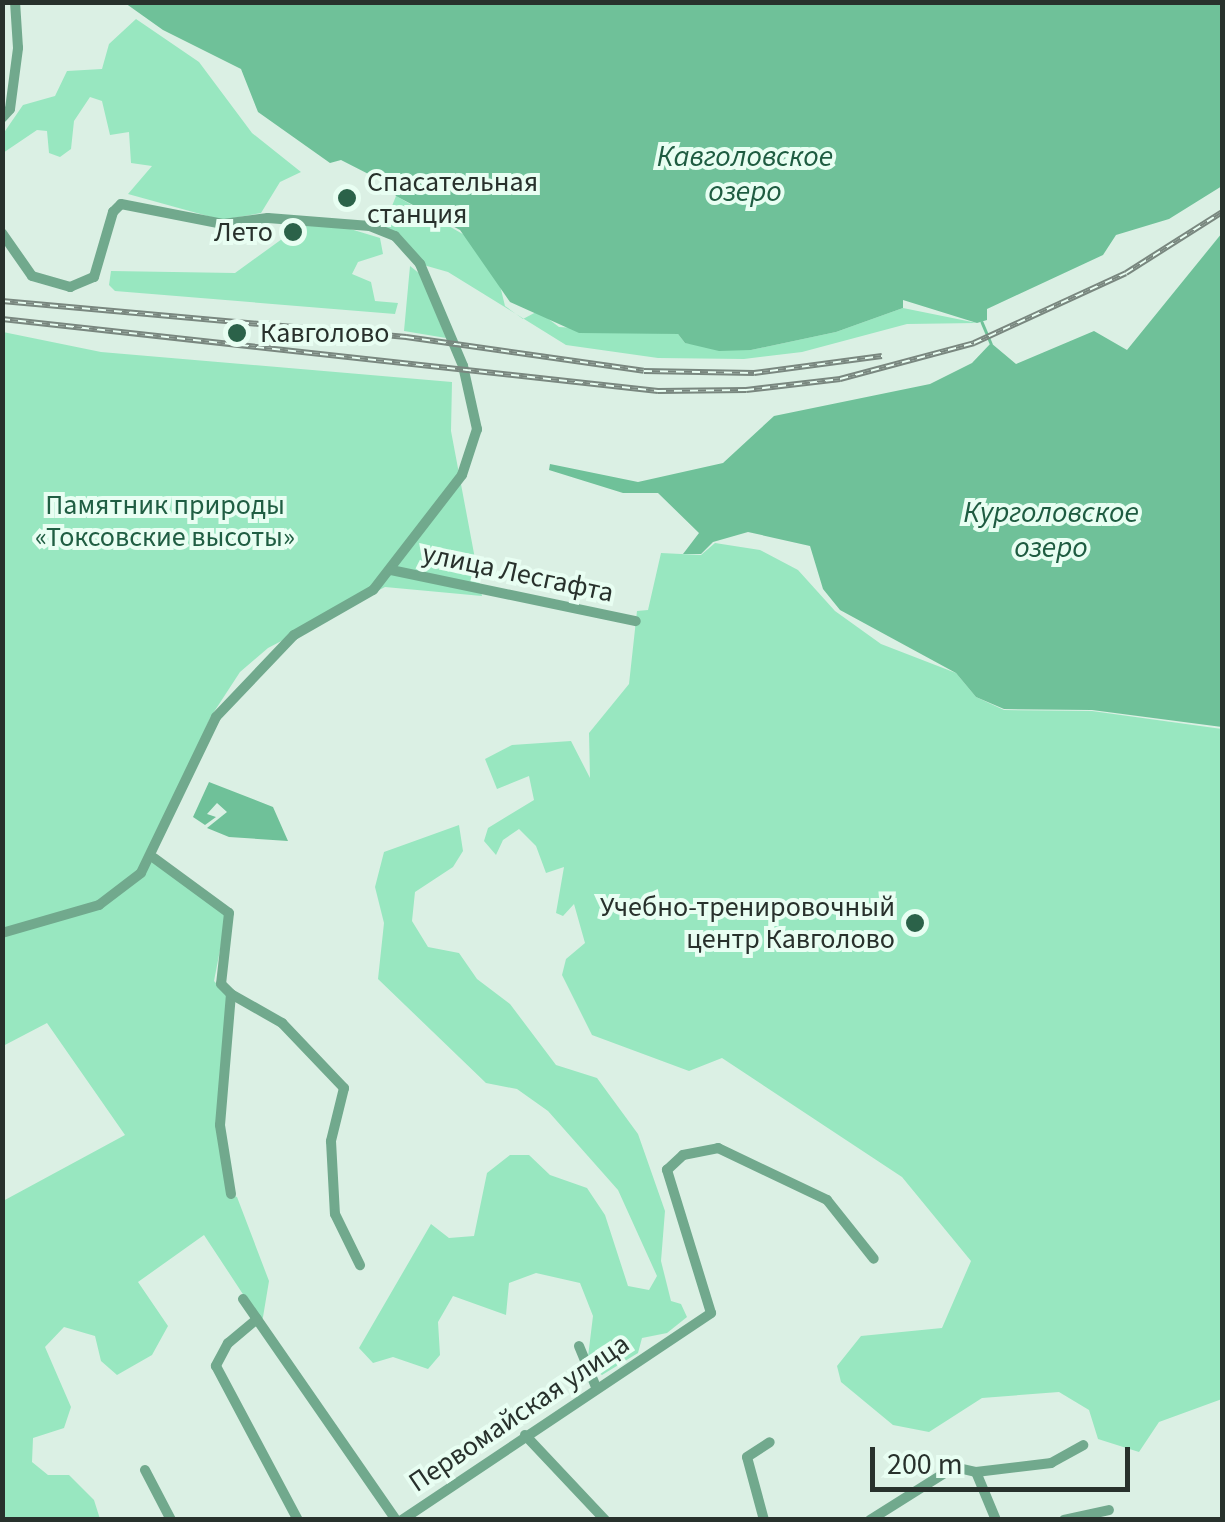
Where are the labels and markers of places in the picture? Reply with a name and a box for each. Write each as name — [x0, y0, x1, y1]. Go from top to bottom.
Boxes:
place label: Спасательная станция — [367, 165, 538, 231]
marker: Спасательная станция — [336, 187, 358, 209]
place label: Лето — [214, 215, 273, 249]
marker: Лето — [282, 221, 304, 243]
place label: Кавголово — [260, 316, 389, 350]
marker: Кавголово — [224, 320, 250, 346]
place label: Учебно-тренировочный центр Кавголово — [600, 890, 895, 956]
marker: Учебно-тренировочный центр Кавголово — [904, 912, 926, 934]

